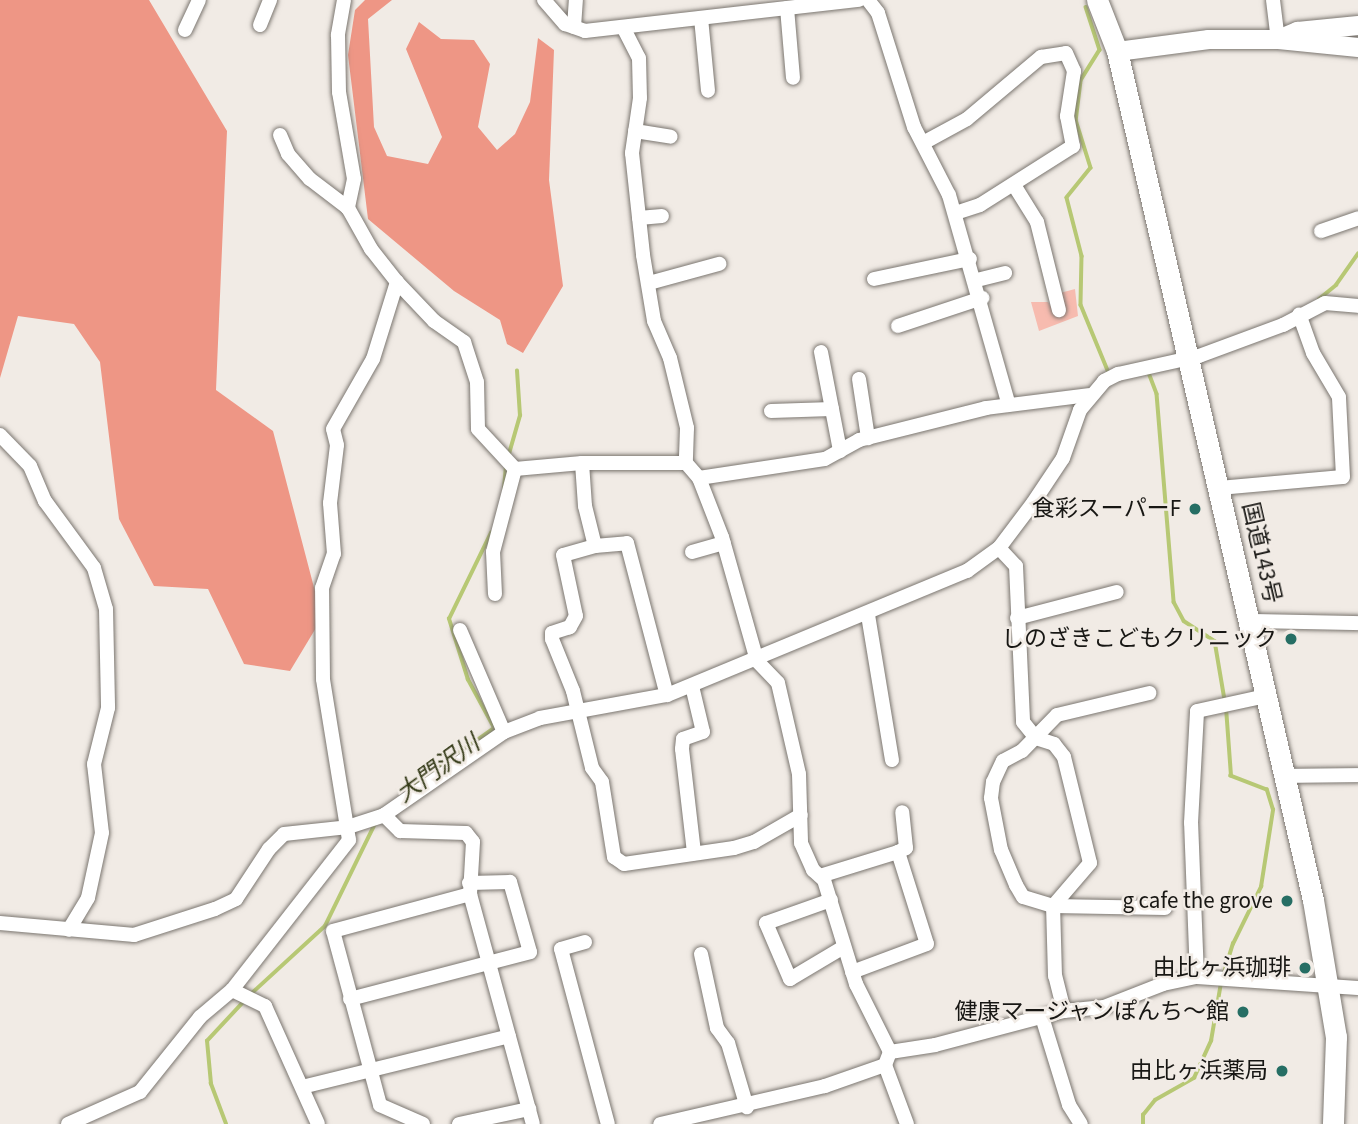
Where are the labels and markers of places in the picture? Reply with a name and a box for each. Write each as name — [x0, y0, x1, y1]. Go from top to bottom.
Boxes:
place label: 食彩スーパーF — [1032, 495, 1181, 523]
marker: 食彩スーパーF — [1187, 501, 1203, 517]
place label: しのざきこどもクリニック — [1001, 625, 1277, 653]
marker: しのざきこどもクリニック — [1283, 631, 1299, 647]
place label: g cafe the grove — [1122, 887, 1273, 915]
marker: g cafe the grove — [1279, 893, 1295, 909]
place label: 由比ヶ浜珈琲 — [1153, 954, 1291, 982]
marker: 由比ヶ浜珈琲 — [1297, 960, 1313, 976]
place label: 健康マージャンぽんち～館 — [953, 998, 1229, 1026]
marker: 健康マージャンぽんち～館 — [1235, 1004, 1251, 1020]
place label: 由比ヶ浜薬局 — [1130, 1057, 1268, 1085]
marker: 由比ヶ浜薬局 — [1274, 1063, 1290, 1079]

